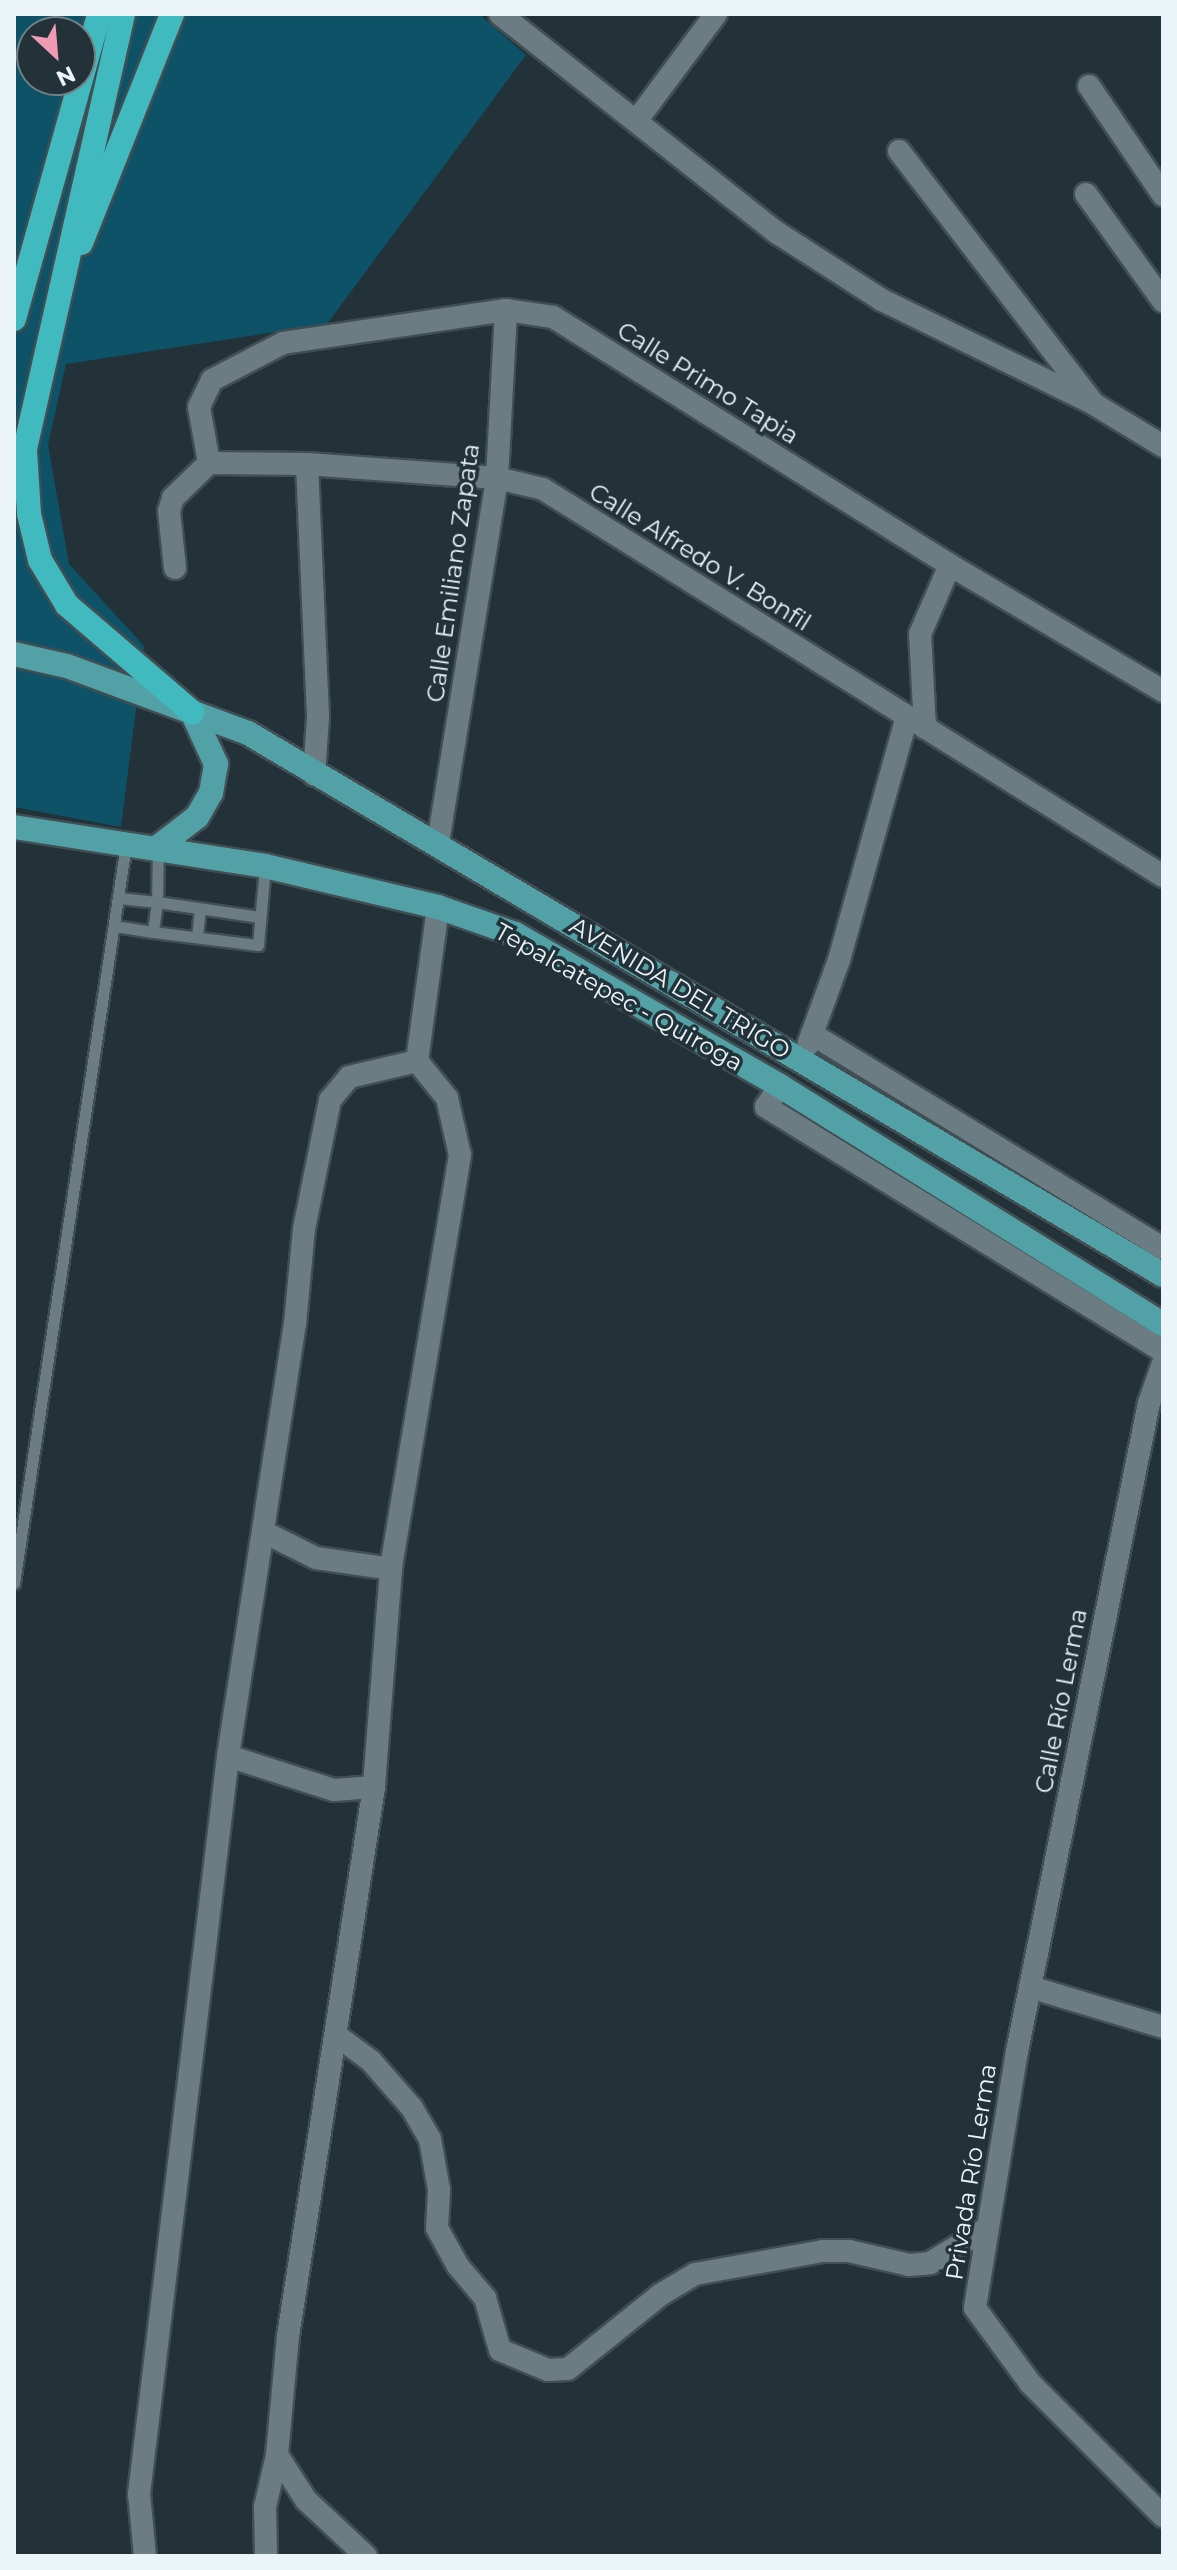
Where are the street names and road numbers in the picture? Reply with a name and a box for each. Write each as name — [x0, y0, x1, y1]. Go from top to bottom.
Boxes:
street label: Calle Primo Tapia — [612, 316, 804, 450]
street label: Calle Emiliano Zapata — [421, 442, 485, 704]
street label: Calle Alfredo V. Bonfil — [584, 477, 816, 637]
street label: AVENIDA DEL TRIGO — [565, 911, 795, 1065]
street label: Tepalcatepec - Quiroga — [490, 917, 748, 1077]
street label: Calle Río Lerma — [1029, 1606, 1093, 1796]
street label: Privada Río Lerma — [940, 2062, 1002, 2282]

